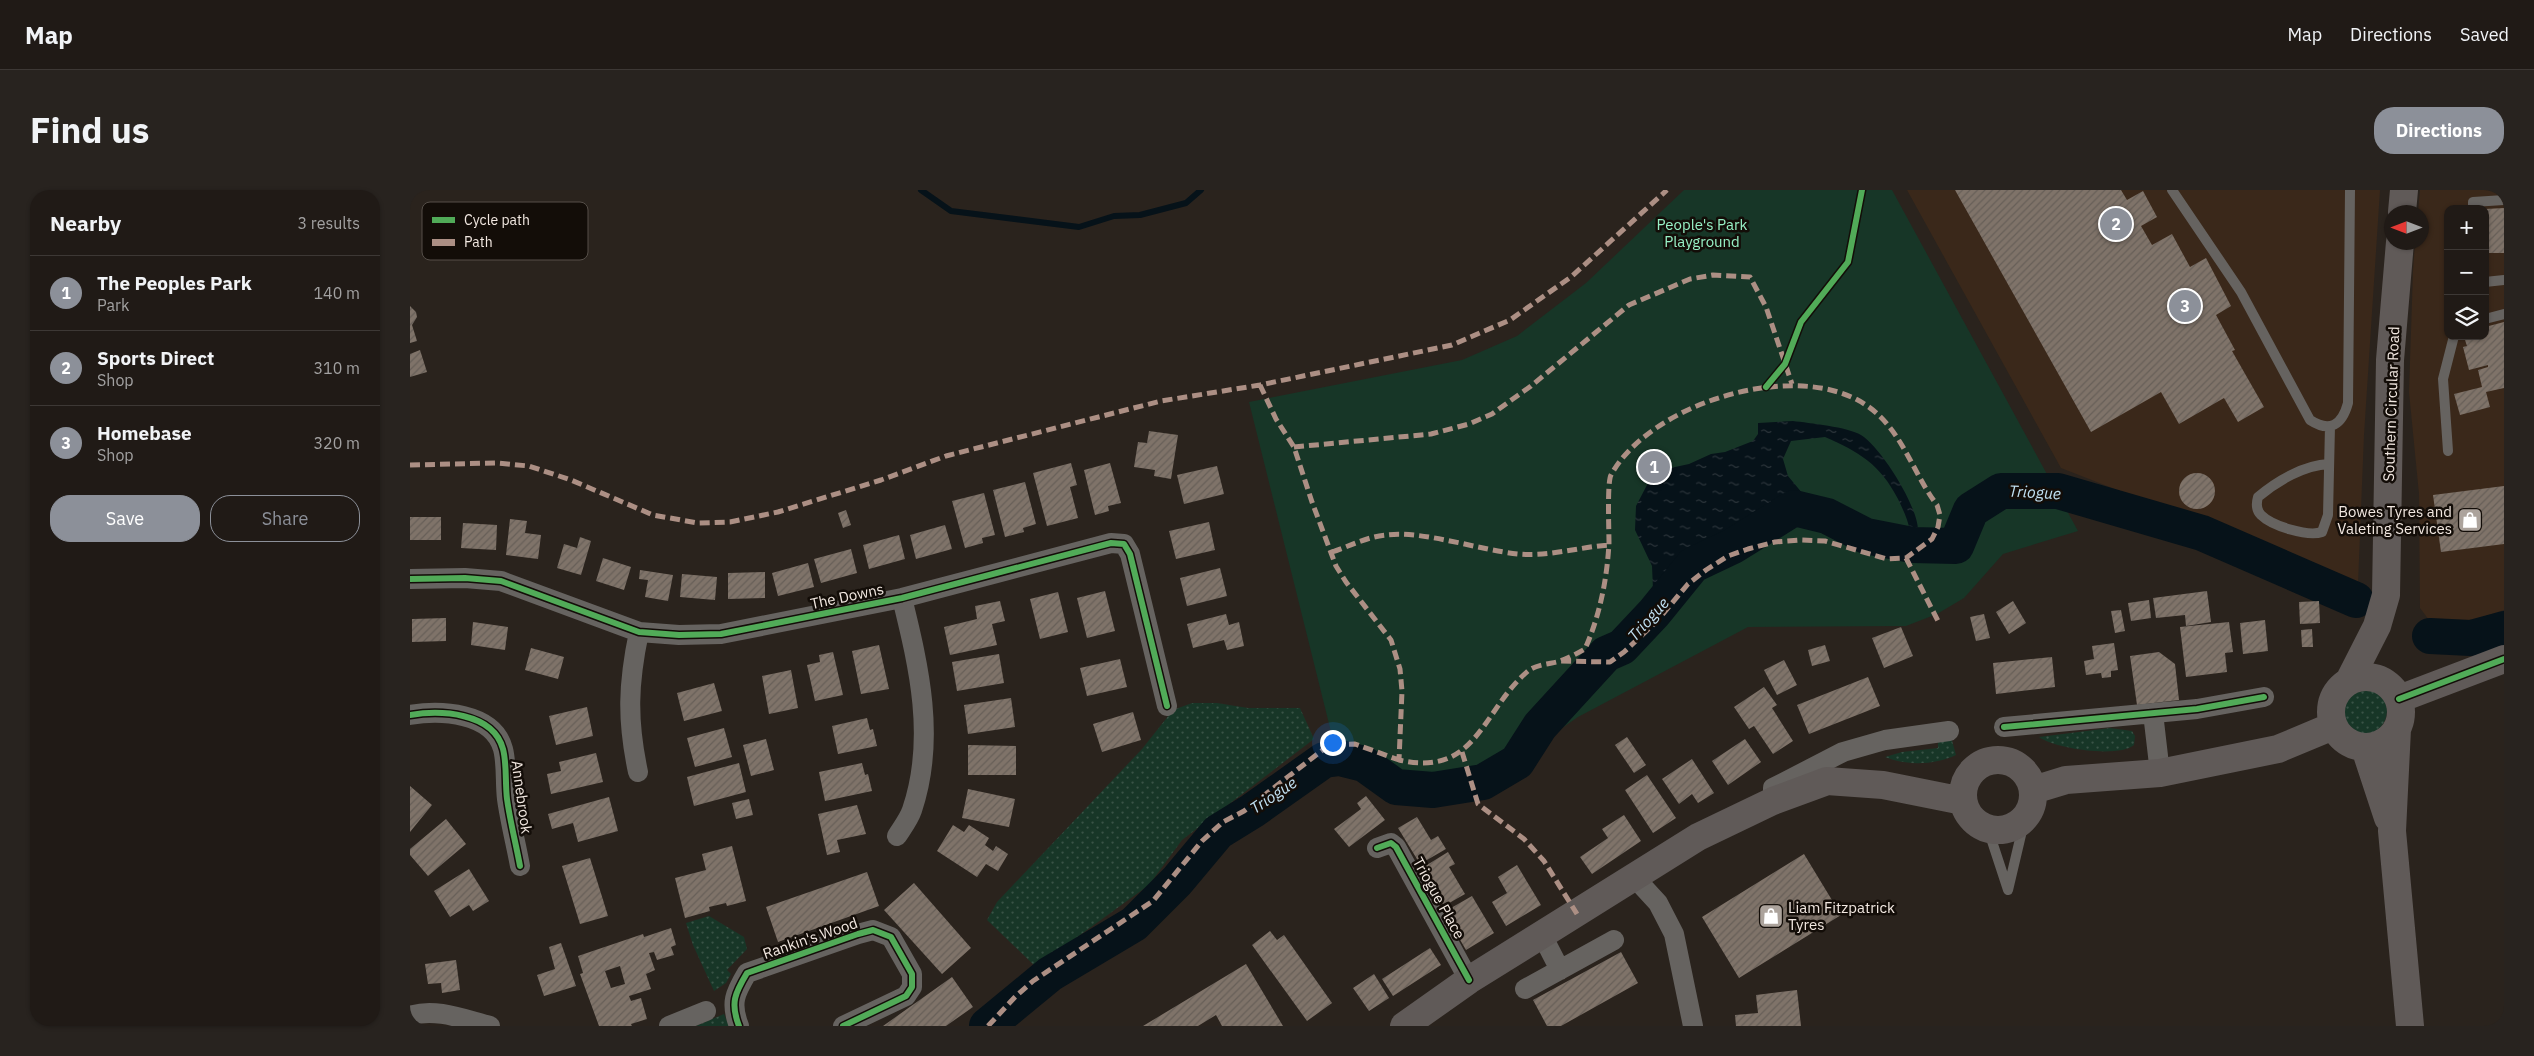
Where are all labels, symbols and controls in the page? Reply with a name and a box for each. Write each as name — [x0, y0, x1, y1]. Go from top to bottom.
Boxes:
text: Map — [25, 19, 73, 51]
text: Map — [2287, 23, 2322, 46]
text: Directions — [2350, 23, 2432, 46]
text: Saved — [2460, 23, 2509, 46]
text: Find us — [30, 107, 149, 153]
button: Directions — [2374, 107, 2504, 154]
legend — [422, 202, 588, 260]
pin: 2 — [2100, 205, 2132, 243]
north arrow — [2384, 205, 2429, 250]
map controls — [2444, 205, 2489, 340]
button: + — [2444, 205, 2489, 250]
text: Nearby — [50, 209, 121, 237]
text: Cycle path — [464, 211, 530, 229]
text: 3 results — [297, 213, 360, 233]
park label: People's Park Playground — [1657, 215, 1748, 251]
text: Path — [464, 233, 493, 251]
button: − — [2444, 250, 2489, 295]
text: The Peoples Park — [97, 271, 252, 295]
text: 1 — [61, 283, 71, 303]
text: 140 m — [313, 283, 360, 303]
pin: 3 — [2169, 287, 2201, 325]
text: Park — [97, 295, 129, 315]
button: layers — [2444, 295, 2489, 340]
street label: Southern Circular Road — [2379, 326, 2403, 482]
text: Sports Direct — [97, 346, 214, 370]
text: 2 — [61, 358, 71, 378]
text: 310 m — [313, 358, 360, 378]
text: Shop — [97, 370, 134, 390]
text: Homebase — [97, 421, 192, 445]
text: 3 — [61, 433, 71, 453]
text: 320 m — [313, 433, 360, 453]
text: Shop — [97, 445, 134, 465]
pin: 1 — [1638, 448, 1670, 486]
water label: Triogue — [2008, 481, 2062, 503]
button: Save — [50, 495, 200, 542]
button: Share — [210, 495, 360, 542]
place label: Bowes Tyres and Valeting Services — [2337, 502, 2452, 538]
shop icon: Bowes Tyres and Valeting Services — [2457, 507, 2483, 533]
street label: The Downs — [809, 579, 885, 613]
water label: Triogue — [1623, 593, 1673, 645]
your location — [1320, 730, 1346, 756]
street label: Annebrook — [507, 759, 537, 835]
water label: Triogue — [1246, 772, 1300, 818]
street label: Triogue Place — [1409, 854, 1469, 942]
place label: Liam Fitzpatrick Tyres — [1788, 898, 1895, 934]
shop icon: Liam Fitzpatrick Tyres — [1758, 903, 1784, 929]
street label: Rankin's Wood — [760, 913, 860, 963]

